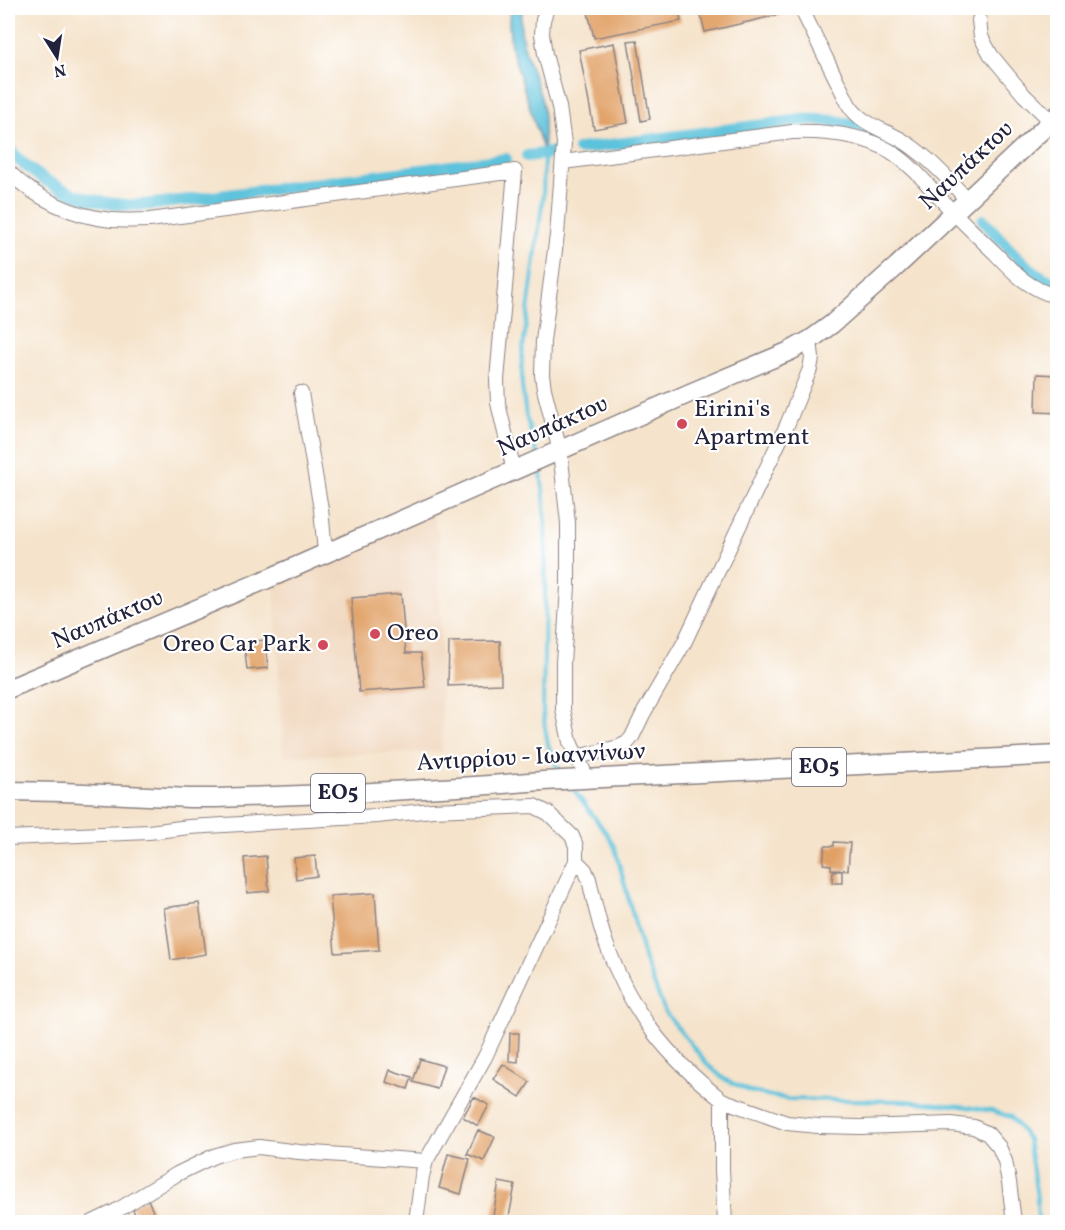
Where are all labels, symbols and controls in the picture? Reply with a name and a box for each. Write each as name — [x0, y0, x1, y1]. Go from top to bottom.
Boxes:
north arrow — [27, 27, 87, 87]
text: N — [51, 58, 68, 82]
street label: Ναυπάκτου — [912, 113, 1022, 219]
street label: Ναυπάκτου — [492, 387, 614, 467]
place label: Eirini's Apartment — [694, 393, 810, 455]
marker: Eirini's Apartment — [675, 417, 689, 431]
street label: Ναυπάκτου — [47, 581, 169, 659]
place label: Oreo — [387, 617, 439, 651]
marker: Oreo — [368, 627, 382, 641]
place label: Oreo Car Park — [163, 628, 311, 662]
marker: Oreo Car Park — [316, 638, 330, 652]
street label: Αντιρρίου - Ιωαννίνων — [416, 735, 647, 781]
road number: ΕΟ5 — [792, 748, 846, 786]
road number: ΕΟ5 — [311, 774, 365, 812]

